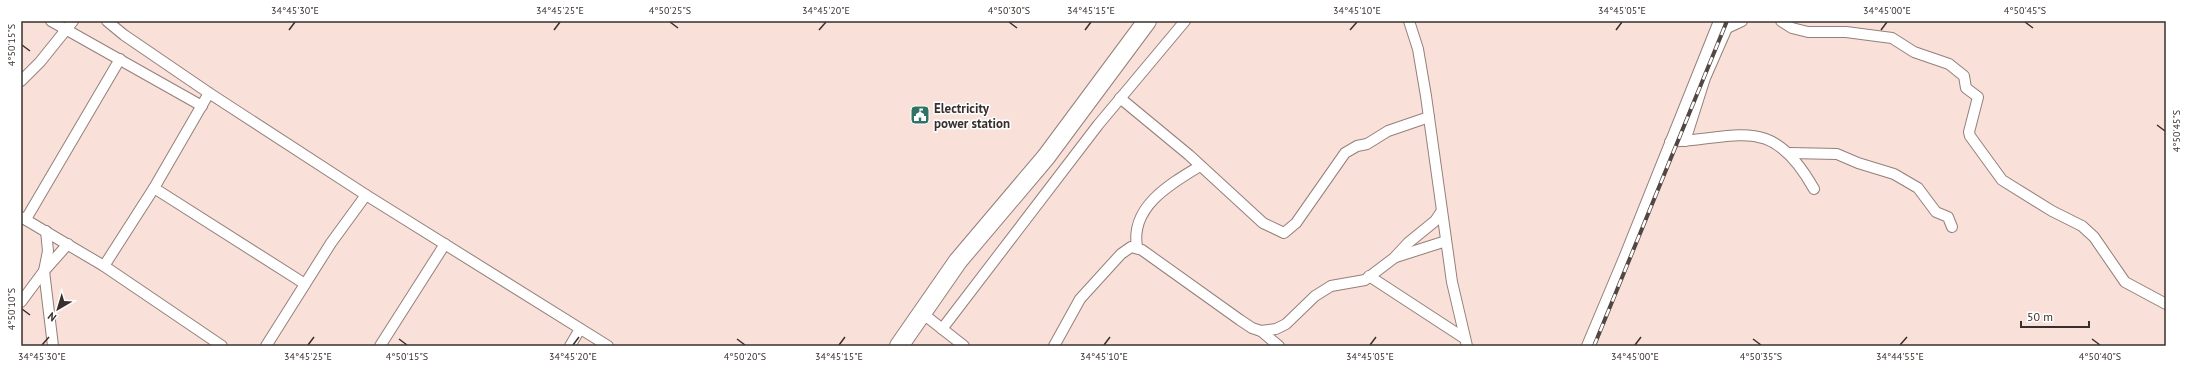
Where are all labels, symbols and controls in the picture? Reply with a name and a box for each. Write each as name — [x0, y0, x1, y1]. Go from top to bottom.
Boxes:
text: 34°45'30"E — [271, 4, 319, 17]
text: 34°45'25"E — [536, 4, 584, 17]
text: 4°50'25"S — [649, 4, 691, 17]
text: 34°45'20"E — [802, 4, 850, 17]
text: 4°50'30"S — [988, 4, 1030, 17]
text: 34°45'15"E — [1067, 4, 1115, 17]
text: 34°45'10"E — [1333, 4, 1381, 17]
text: 34°45'05"E — [1598, 4, 1646, 17]
text: 34°45'00"E — [1863, 4, 1911, 17]
text: 4°50'45"S — [2004, 4, 2046, 17]
text: 4°50'15"S — [5, 24, 18, 66]
place label: Electricity power station — [934, 100, 1010, 132]
public building icon: Electricity power station — [909, 104, 931, 126]
text: 4°50'45"S — [2170, 110, 2183, 152]
text: 4°50'10"S — [5, 288, 18, 330]
north arrow — [38, 289, 78, 329]
scale bar — [2021, 303, 2089, 329]
text: N — [45, 309, 59, 325]
text: 50 m — [2027, 309, 2053, 324]
text: 34°45'30"E — [18, 350, 66, 363]
text: 34°45'25"E — [284, 350, 332, 363]
text: 4°50'15"S — [386, 350, 428, 363]
text: 34°45'20"E — [549, 350, 597, 363]
text: 4°50'20"S — [724, 350, 766, 363]
text: 34°45'15"E — [815, 350, 863, 363]
text: 34°45'10"E — [1080, 350, 1128, 363]
text: 34°45'05"E — [1346, 350, 1394, 363]
text: 34°45'00"E — [1611, 350, 1659, 363]
text: 4°50'35"S — [1740, 350, 1782, 363]
text: 34°44'55"E — [1876, 350, 1924, 363]
text: 4°50'40"S — [2079, 350, 2121, 363]

